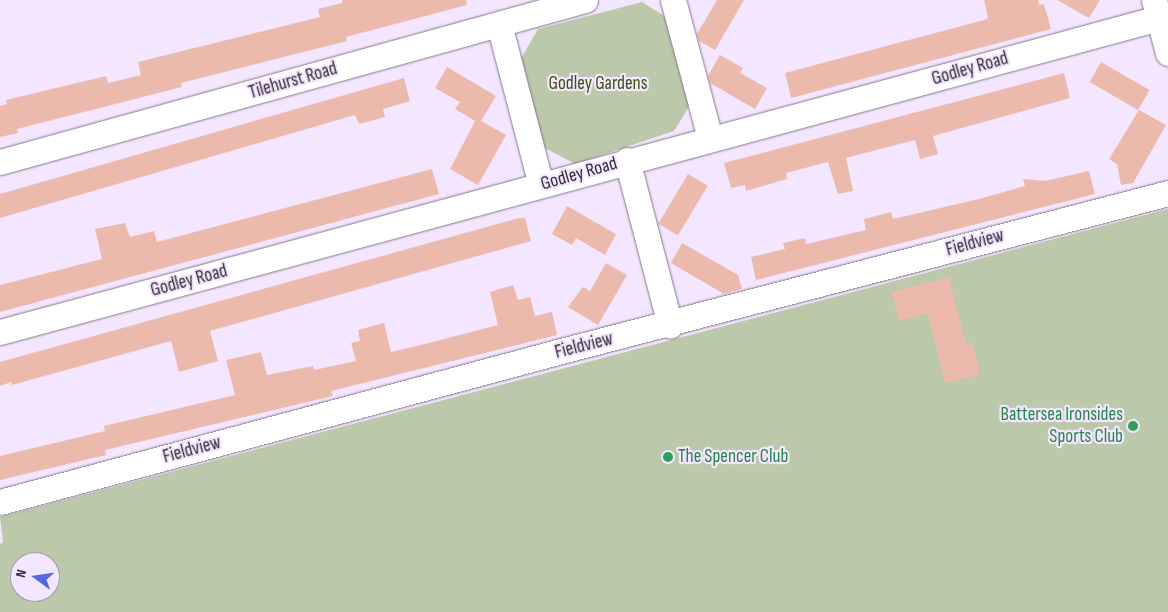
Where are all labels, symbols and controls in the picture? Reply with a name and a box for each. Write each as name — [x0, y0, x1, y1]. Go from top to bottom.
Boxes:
street label: Godley Road — [929, 47, 1011, 91]
street label: Tilehurst Road — [246, 58, 340, 104]
park label: Godley Gardens — [548, 73, 648, 95]
street label: Godley Road — [538, 152, 620, 196]
street label: Fieldview — [943, 224, 1007, 262]
street label: Godley Road — [148, 260, 230, 302]
street label: Fieldview — [553, 328, 615, 364]
place label: Battersea Ironsides Sports Club — [1000, 404, 1123, 448]
marker: Battersea Ironsides Sports Club — [1127, 420, 1139, 432]
street label: Fieldview — [160, 431, 224, 469]
place label: The Spencer Club — [678, 446, 788, 468]
marker: The Spencer Club — [662, 451, 674, 463]
north arrow — [10, 552, 60, 602]
text: N — [12, 568, 30, 579]

